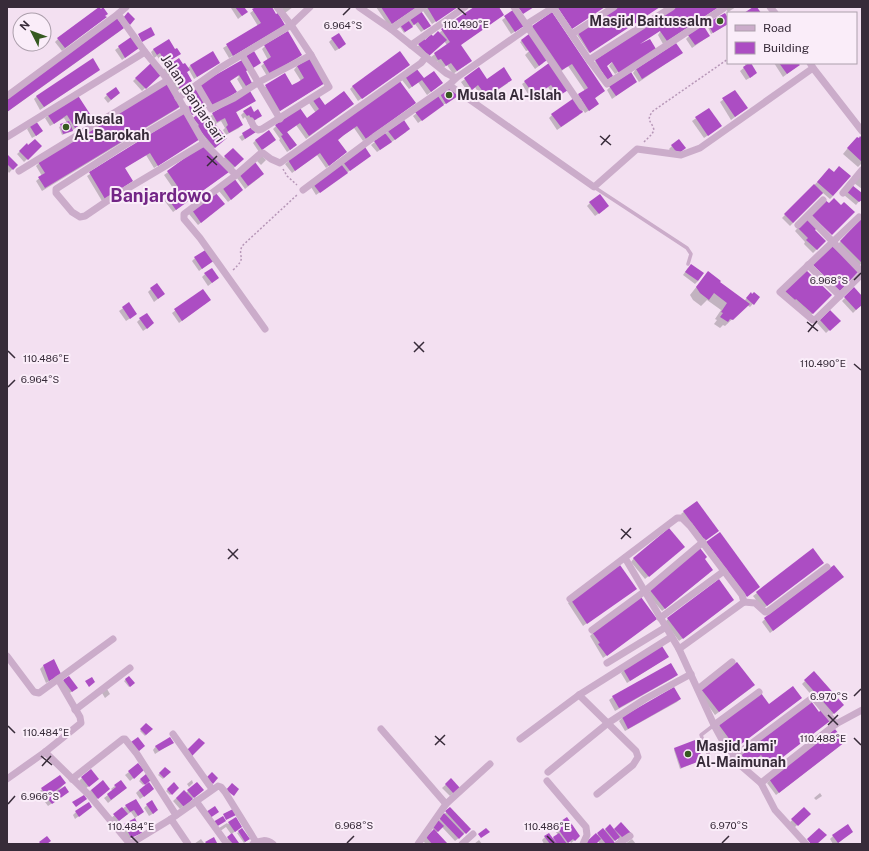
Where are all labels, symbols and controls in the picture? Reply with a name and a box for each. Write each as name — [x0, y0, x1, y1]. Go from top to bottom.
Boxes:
north arrow — [12, 12, 52, 52]
legend — [727, 12, 857, 64]
place label: Masjid Baitussalm — [589, 13, 712, 29]
marker: Masjid Baitussalm — [715, 16, 725, 26]
text: N — [17, 18, 32, 33]
text: 110.490°E — [443, 18, 489, 30]
text: 6.964°S — [324, 19, 363, 31]
text: Road — [763, 21, 791, 35]
text: Building — [763, 41, 809, 55]
street label: Jalan Banjarsari — [158, 51, 228, 145]
place label: Musala Al-Islah — [457, 87, 562, 103]
marker: Musala Al-Islah — [444, 90, 454, 100]
place label: Musala Al-Barokah — [74, 111, 149, 143]
marker: Musala Al-Barokah — [61, 122, 71, 132]
district label: Banjardowo — [110, 185, 212, 206]
text: 6.968°S — [810, 274, 849, 286]
text: 110.486°E — [23, 352, 69, 364]
text: 110.490°E — [800, 357, 846, 369]
text: 6.964°S — [21, 373, 60, 385]
text: 6.970°S — [810, 690, 848, 702]
text: 110.484°E — [23, 726, 69, 738]
text: 110.488°E — [800, 732, 846, 744]
place label: Masjid Jami' Al-Maimunah — [696, 738, 786, 770]
marker: Masjid Jami' Al-Maimunah — [683, 749, 693, 759]
text: 6.966°S — [21, 790, 59, 802]
text: 6.968°S — [335, 819, 374, 831]
text: 6.970°S — [710, 819, 748, 831]
text: 110.484°E — [108, 820, 154, 832]
text: 110.486°E — [524, 820, 570, 832]

